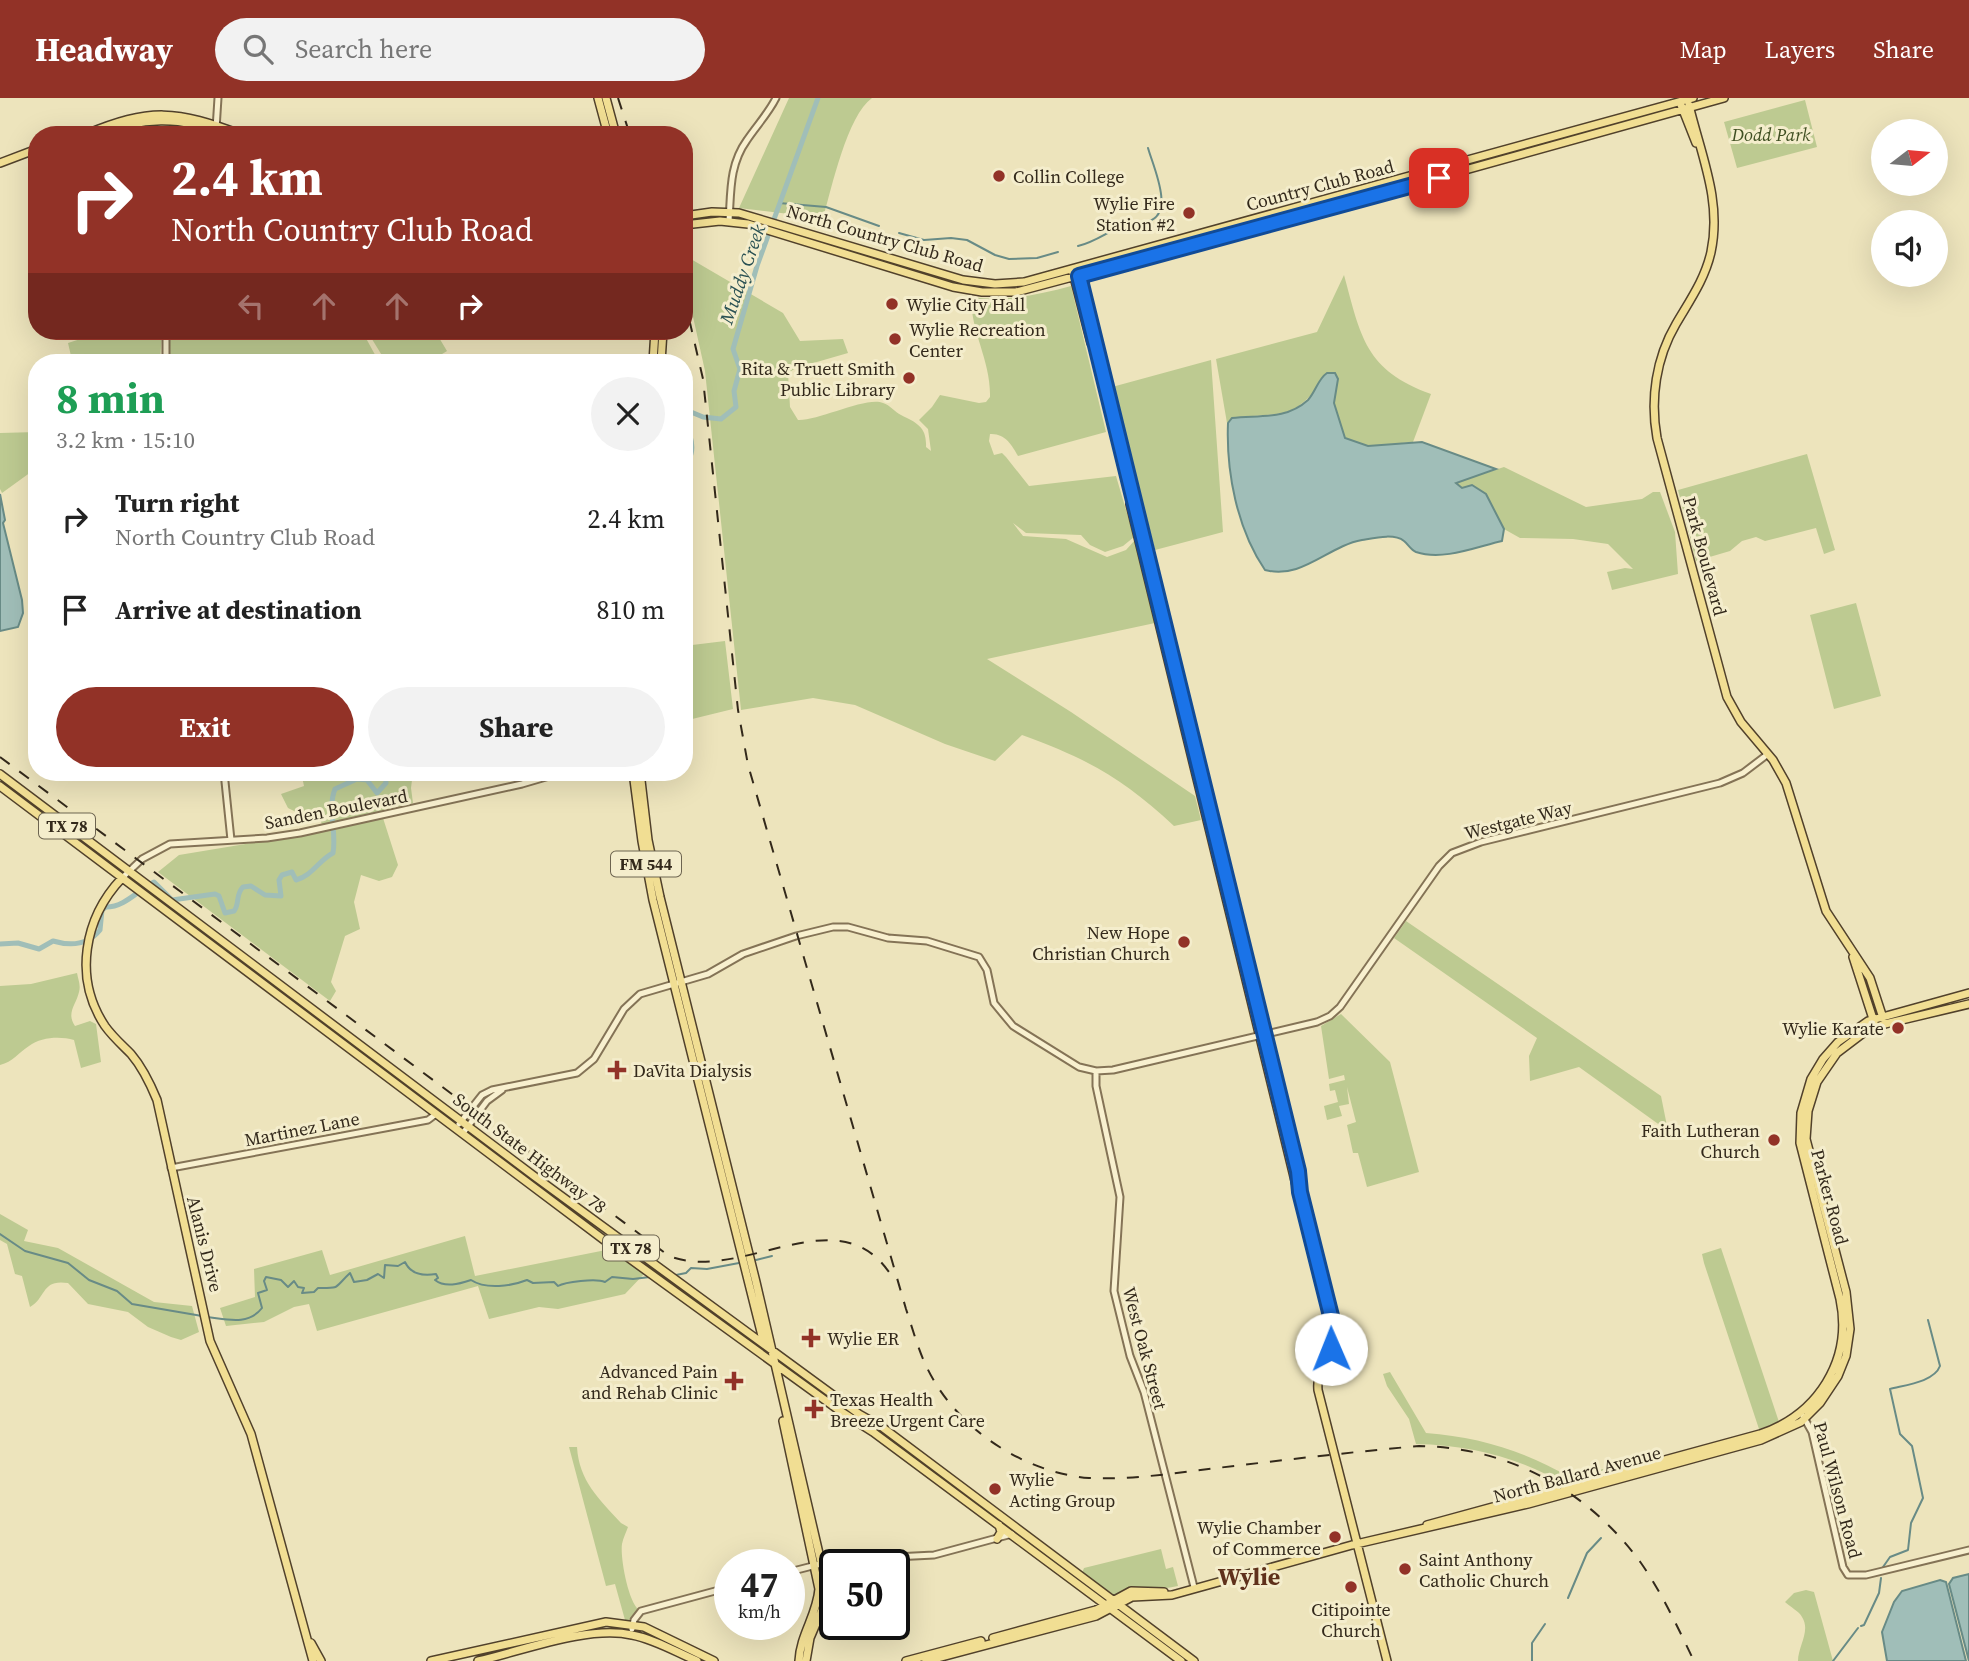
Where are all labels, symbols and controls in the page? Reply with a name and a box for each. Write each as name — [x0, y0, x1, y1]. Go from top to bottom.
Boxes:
search box — [215, 18, 705, 81]
text: Headway — [35, 27, 173, 72]
icon: search — [239, 30, 277, 68]
text: Search here — [295, 31, 432, 67]
text: Map — [1680, 33, 1727, 66]
text: Layers — [1765, 33, 1835, 66]
text: Share — [1873, 33, 1934, 66]
north arrow — [1871, 119, 1948, 196]
map controls — [1871, 119, 1948, 287]
park label: Dodd Park — [1731, 122, 1811, 147]
text: 2.4 km — [171, 144, 323, 211]
pin — [1409, 148, 1469, 208]
street label: Country Club Road — [1243, 153, 1397, 217]
icon: right — [56, 154, 147, 245]
icon: arrive — [1420, 159, 1458, 197]
place label: Collin College — [1013, 164, 1125, 189]
marker: Collin College — [991, 168, 1007, 184]
place label: Wylie Fire Station #2 — [1093, 191, 1175, 237]
street label: North Country Club Road — [784, 198, 986, 278]
marker: Wylie Fire Station #2 — [1181, 205, 1197, 221]
text: North Country Club Road — [171, 208, 533, 252]
button: sound — [1871, 210, 1948, 287]
water label: Muddy Creek — [713, 221, 771, 328]
icon: left — [232, 287, 270, 325]
icon: ahead — [305, 287, 343, 325]
icon: ahead — [378, 287, 416, 325]
icon: right — [451, 287, 489, 325]
place label: Wylie City Hall — [906, 292, 1025, 317]
marker: Wylie City Hall — [884, 296, 900, 312]
place label: Wylie Recreation Center — [909, 317, 1046, 363]
marker: Wylie Recreation Center — [887, 331, 903, 347]
place label: Rita & Truett Smith Public Library — [741, 356, 896, 402]
text: 8 min — [56, 369, 165, 427]
marker: Rita & Truett Smith Public Library — [901, 370, 917, 386]
button: close — [591, 377, 665, 451]
text: 3.2 km · 15:10 — [56, 424, 195, 456]
text: Turn right — [115, 485, 239, 521]
street label: Park Boulevard — [1677, 494, 1733, 618]
icon: right — [56, 500, 94, 538]
text: 2.4 km — [587, 501, 665, 537]
text: North Country Club Road — [115, 521, 375, 553]
icon: arrive — [56, 591, 94, 629]
text: Arrive at destination — [115, 592, 362, 628]
text: 810 m — [597, 592, 665, 628]
button: Exit — [56, 687, 354, 767]
button: Share — [368, 687, 665, 767]
street label: Sanden Boulevard — [262, 783, 410, 835]
street label: Westgate Way — [1462, 794, 1575, 845]
road number: TX 78 — [39, 814, 95, 838]
road number: FM 544 — [611, 852, 681, 876]
place label: New Hope Christian Church — [1032, 920, 1170, 966]
marker: New Hope Christian Church — [1176, 934, 1192, 950]
place label: Wylie Karate — [1782, 1016, 1884, 1041]
marker: Wylie Karate — [1890, 1020, 1906, 1036]
place label: DaVita Dialysis — [633, 1058, 752, 1083]
marker: DaVita Dialysis — [607, 1060, 627, 1080]
street label: South State Highway 78 — [448, 1087, 612, 1219]
street label: Martinez Lane — [242, 1106, 362, 1152]
place label: Faith Lutheran Church — [1641, 1118, 1760, 1164]
marker: Faith Lutheran Church — [1766, 1132, 1782, 1148]
street label: Parker Road — [1805, 1146, 1855, 1248]
street label: Alanis Drive — [181, 1193, 229, 1295]
road number: TX 78 — [603, 1236, 659, 1260]
street label: West Oak Street — [1117, 1284, 1173, 1412]
position arrow — [1294, 1312, 1368, 1386]
place label: Wylie ER — [827, 1326, 899, 1351]
marker: Wylie ER — [801, 1328, 821, 1348]
place label: Advanced Pain and Rehab Clinic — [581, 1359, 718, 1405]
marker: Advanced Pain and Rehab Clinic — [724, 1371, 744, 1391]
place label: Texas Health Breeze Urgent Care — [830, 1387, 985, 1433]
marker: Texas Health Breeze Urgent Care — [804, 1399, 824, 1419]
street label: Paul Wilson Road — [1808, 1419, 1868, 1561]
street label: North Ballard Avenue — [1490, 1440, 1664, 1508]
place label: Wylie Acting Group — [1009, 1467, 1115, 1513]
marker: Wylie Acting Group — [987, 1481, 1003, 1497]
place label: Wylie Chamber of Commerce — [1197, 1515, 1321, 1561]
marker: Wylie Chamber of Commerce — [1327, 1529, 1343, 1545]
place label: Saint Anthony Catholic Church — [1419, 1547, 1549, 1593]
speed limit sign: 50 — [819, 1549, 910, 1640]
district label: Wylie — [1218, 1560, 1280, 1593]
text: 47 — [741, 1561, 778, 1609]
marker: Saint Anthony Catholic Church — [1397, 1561, 1413, 1577]
marker: Citipointe Church — [1343, 1579, 1359, 1595]
place label: Citipointe Church — [1311, 1597, 1391, 1643]
text: km/h — [738, 1599, 781, 1624]

